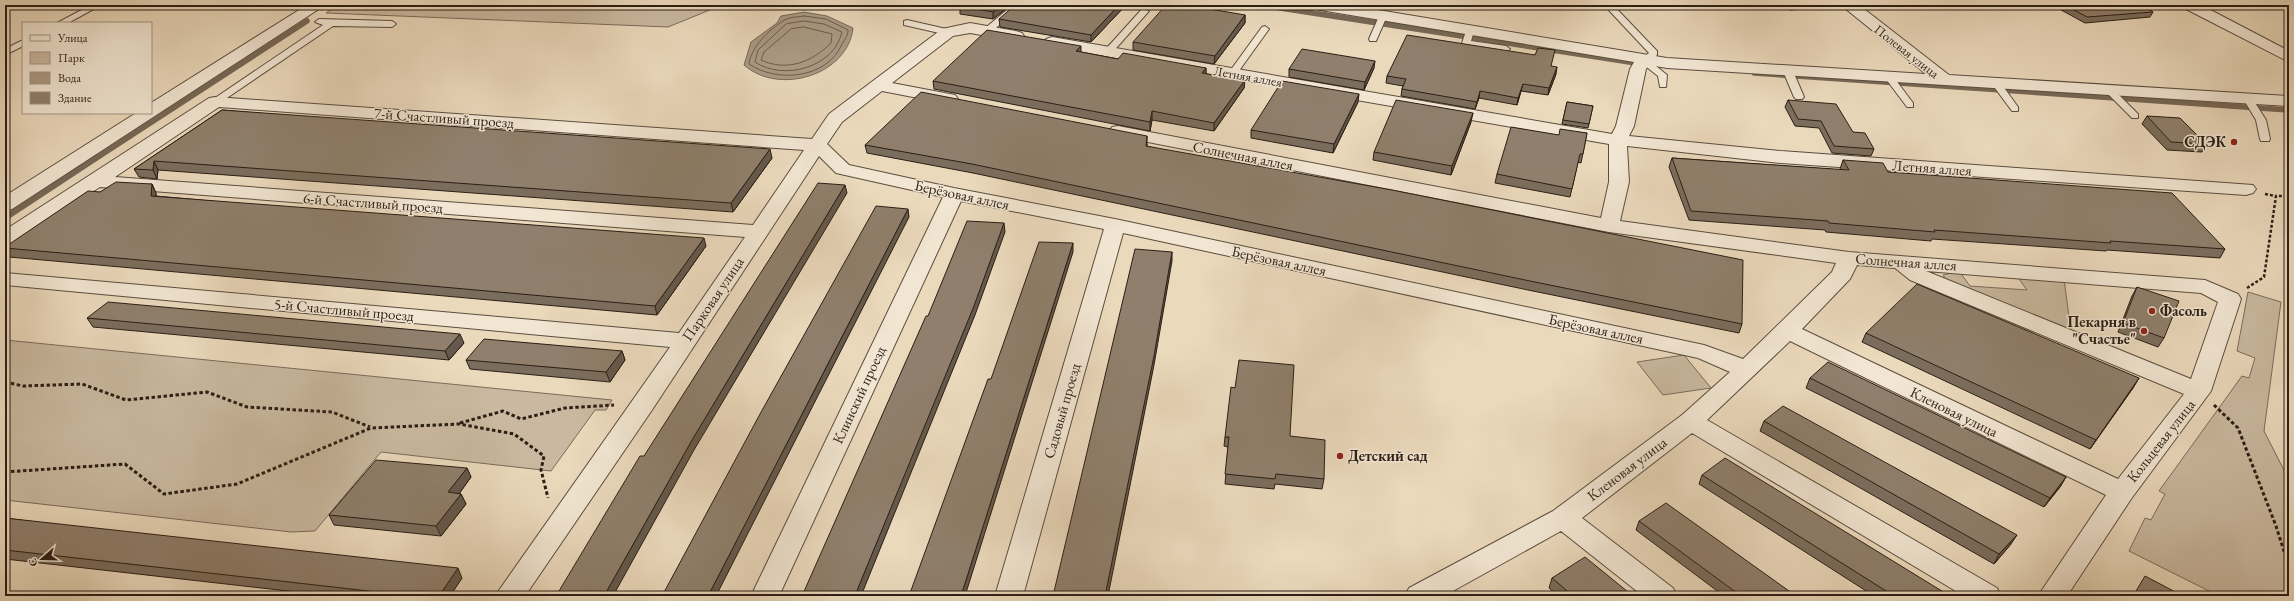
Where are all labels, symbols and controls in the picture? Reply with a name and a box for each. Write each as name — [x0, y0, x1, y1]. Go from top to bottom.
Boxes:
street label: Полевая улица — [1871, 21, 1943, 82]
legend — [22, 22, 152, 114]
text: Улица — [57, 30, 88, 46]
text: Парк — [58, 50, 85, 66]
street label: Летняя аллея — [1212, 62, 1284, 91]
text: Вода — [58, 70, 81, 86]
text: Здание — [58, 90, 92, 106]
street label: 7-й Счастливый проезд — [374, 103, 515, 132]
place label: СДЭК — [2184, 132, 2226, 151]
street label: Солнечная аллея — [1191, 136, 1295, 175]
marker: СДЭК — [2229, 137, 2239, 147]
street label: Летняя аллея — [1892, 155, 1973, 180]
street label: Берёзовая аллея — [913, 175, 1012, 214]
street label: 6-й Счастливый проезд — [303, 188, 444, 217]
street label: Берёзовая аллея — [1230, 241, 1329, 280]
street label: Солнечная аллея — [1855, 248, 1958, 275]
street label: Парковая улица — [677, 253, 748, 344]
street label: 5-й Счастливый проезд — [273, 294, 415, 325]
place label: Фасоль — [2160, 301, 2207, 320]
marker: Фасоль — [2147, 306, 2157, 316]
street label: Берёзовая аллея — [1547, 309, 1646, 348]
place label: Пекарня в "Счастье" — [2067, 312, 2136, 348]
marker: Пекарня в "Счастье" — [2139, 326, 2149, 336]
street label: Клинский проезд — [828, 343, 890, 447]
street label: Садовый проезд — [1039, 361, 1084, 461]
street label: Кленовая улица — [1907, 382, 2001, 441]
street label: Кольцевая улица — [2122, 395, 2199, 486]
street label: Кленовая улица — [1583, 432, 1670, 505]
place label: Детский сад — [1348, 446, 1428, 465]
marker: Детский сад — [1335, 451, 1345, 461]
north arrow — [22, 539, 62, 579]
text: С — [25, 556, 41, 568]

